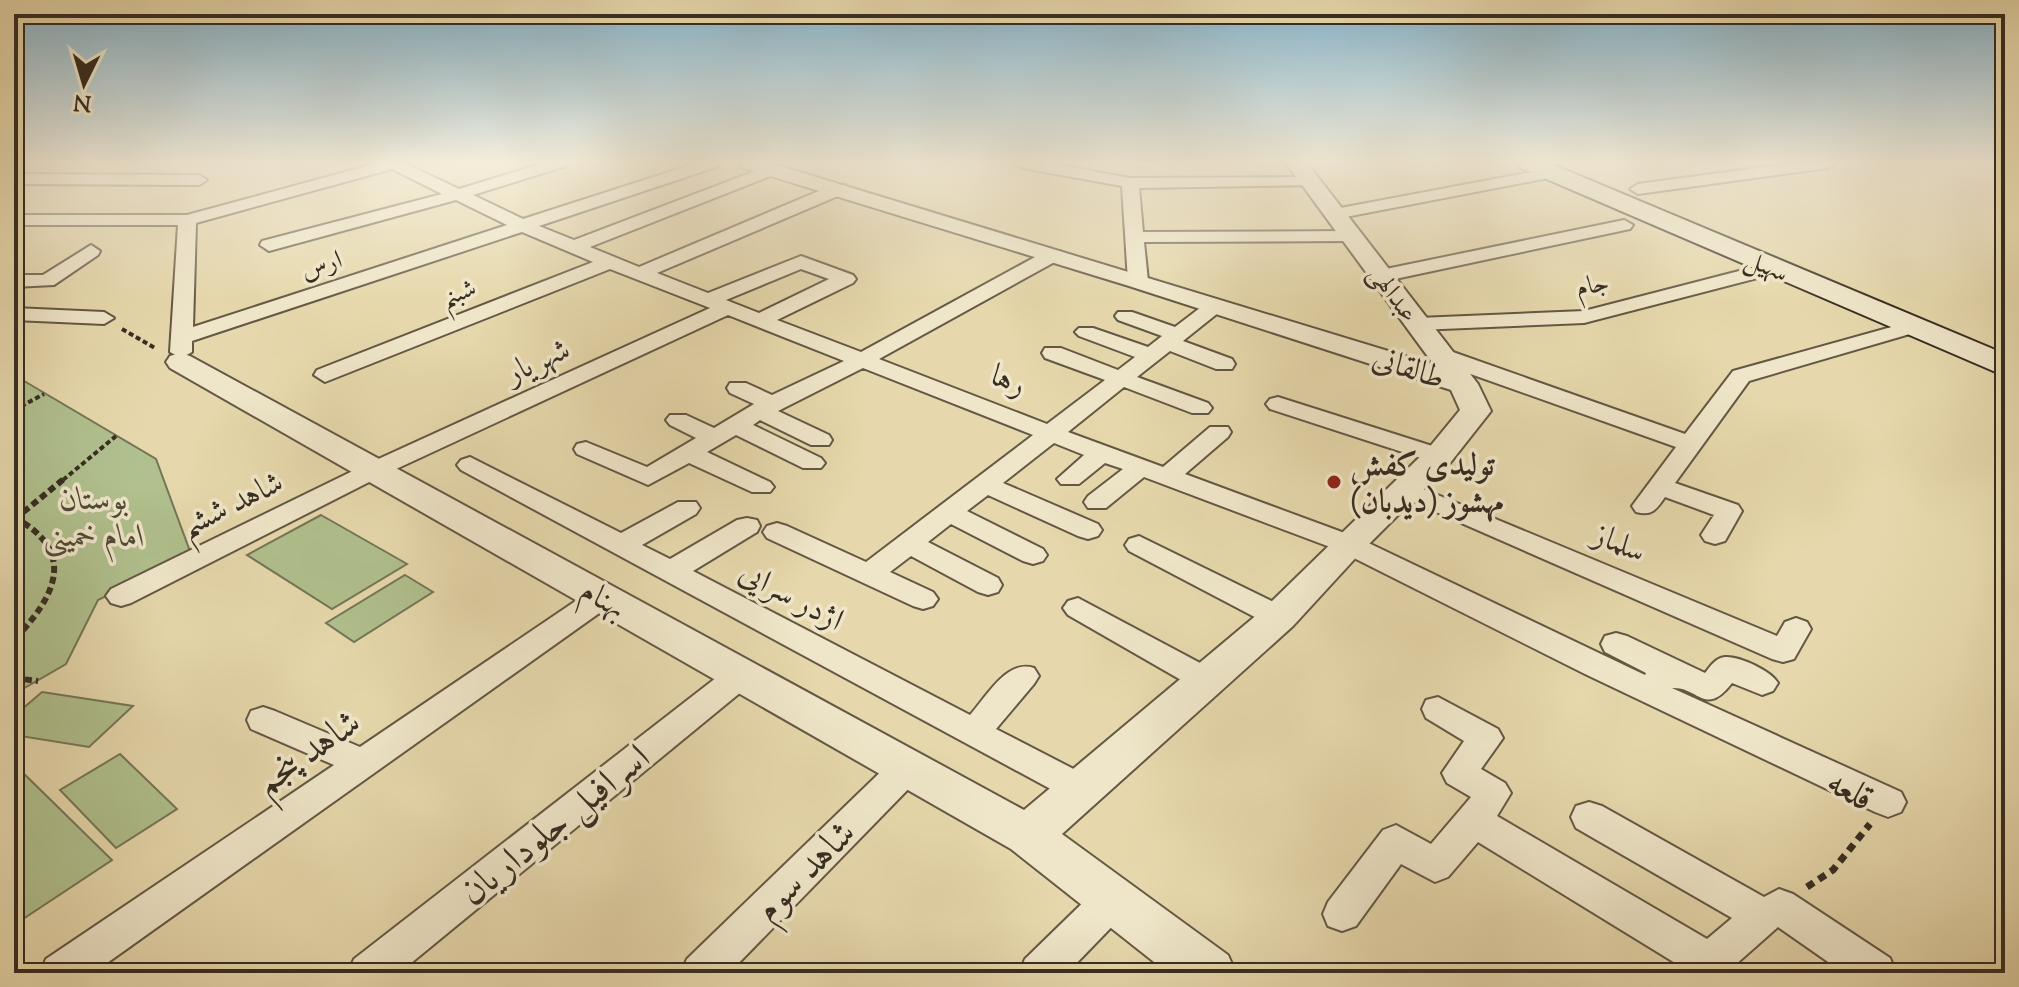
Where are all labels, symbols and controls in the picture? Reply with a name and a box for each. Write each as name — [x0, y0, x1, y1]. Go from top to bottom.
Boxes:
north arrow — [44, 44, 124, 124]
text: N — [72, 84, 93, 118]
street label: ارس — [296, 242, 347, 290]
street label: سهیل — [1739, 242, 1794, 293]
street label: عبدالهی — [1358, 258, 1426, 331]
street label: جام — [1572, 265, 1613, 310]
street label: شبنم — [435, 270, 484, 323]
street label: شهریار — [496, 328, 578, 399]
street label: طالقانی — [1366, 337, 1450, 403]
street label: رها — [984, 354, 1032, 409]
place label: تولیدی کفش مهشوز (دیدبان) — [1350, 444, 1503, 527]
street label: شاهد ششم — [173, 461, 295, 556]
marker: تولیدی کفش مهشوز (دیدبان) — [1325, 473, 1343, 491]
park label: بوستان امام خمینی — [43, 478, 145, 563]
street label: سلماز — [1583, 512, 1652, 576]
street label: اژدر سرایی — [730, 551, 851, 644]
street label: بهنام — [570, 569, 634, 634]
street label: شاهد پنجم — [245, 698, 376, 815]
street label: اسرافیل جلوداریان — [450, 733, 663, 921]
street label: قلعه — [1815, 757, 1883, 828]
street label: شاهد سوم — [743, 809, 872, 938]

